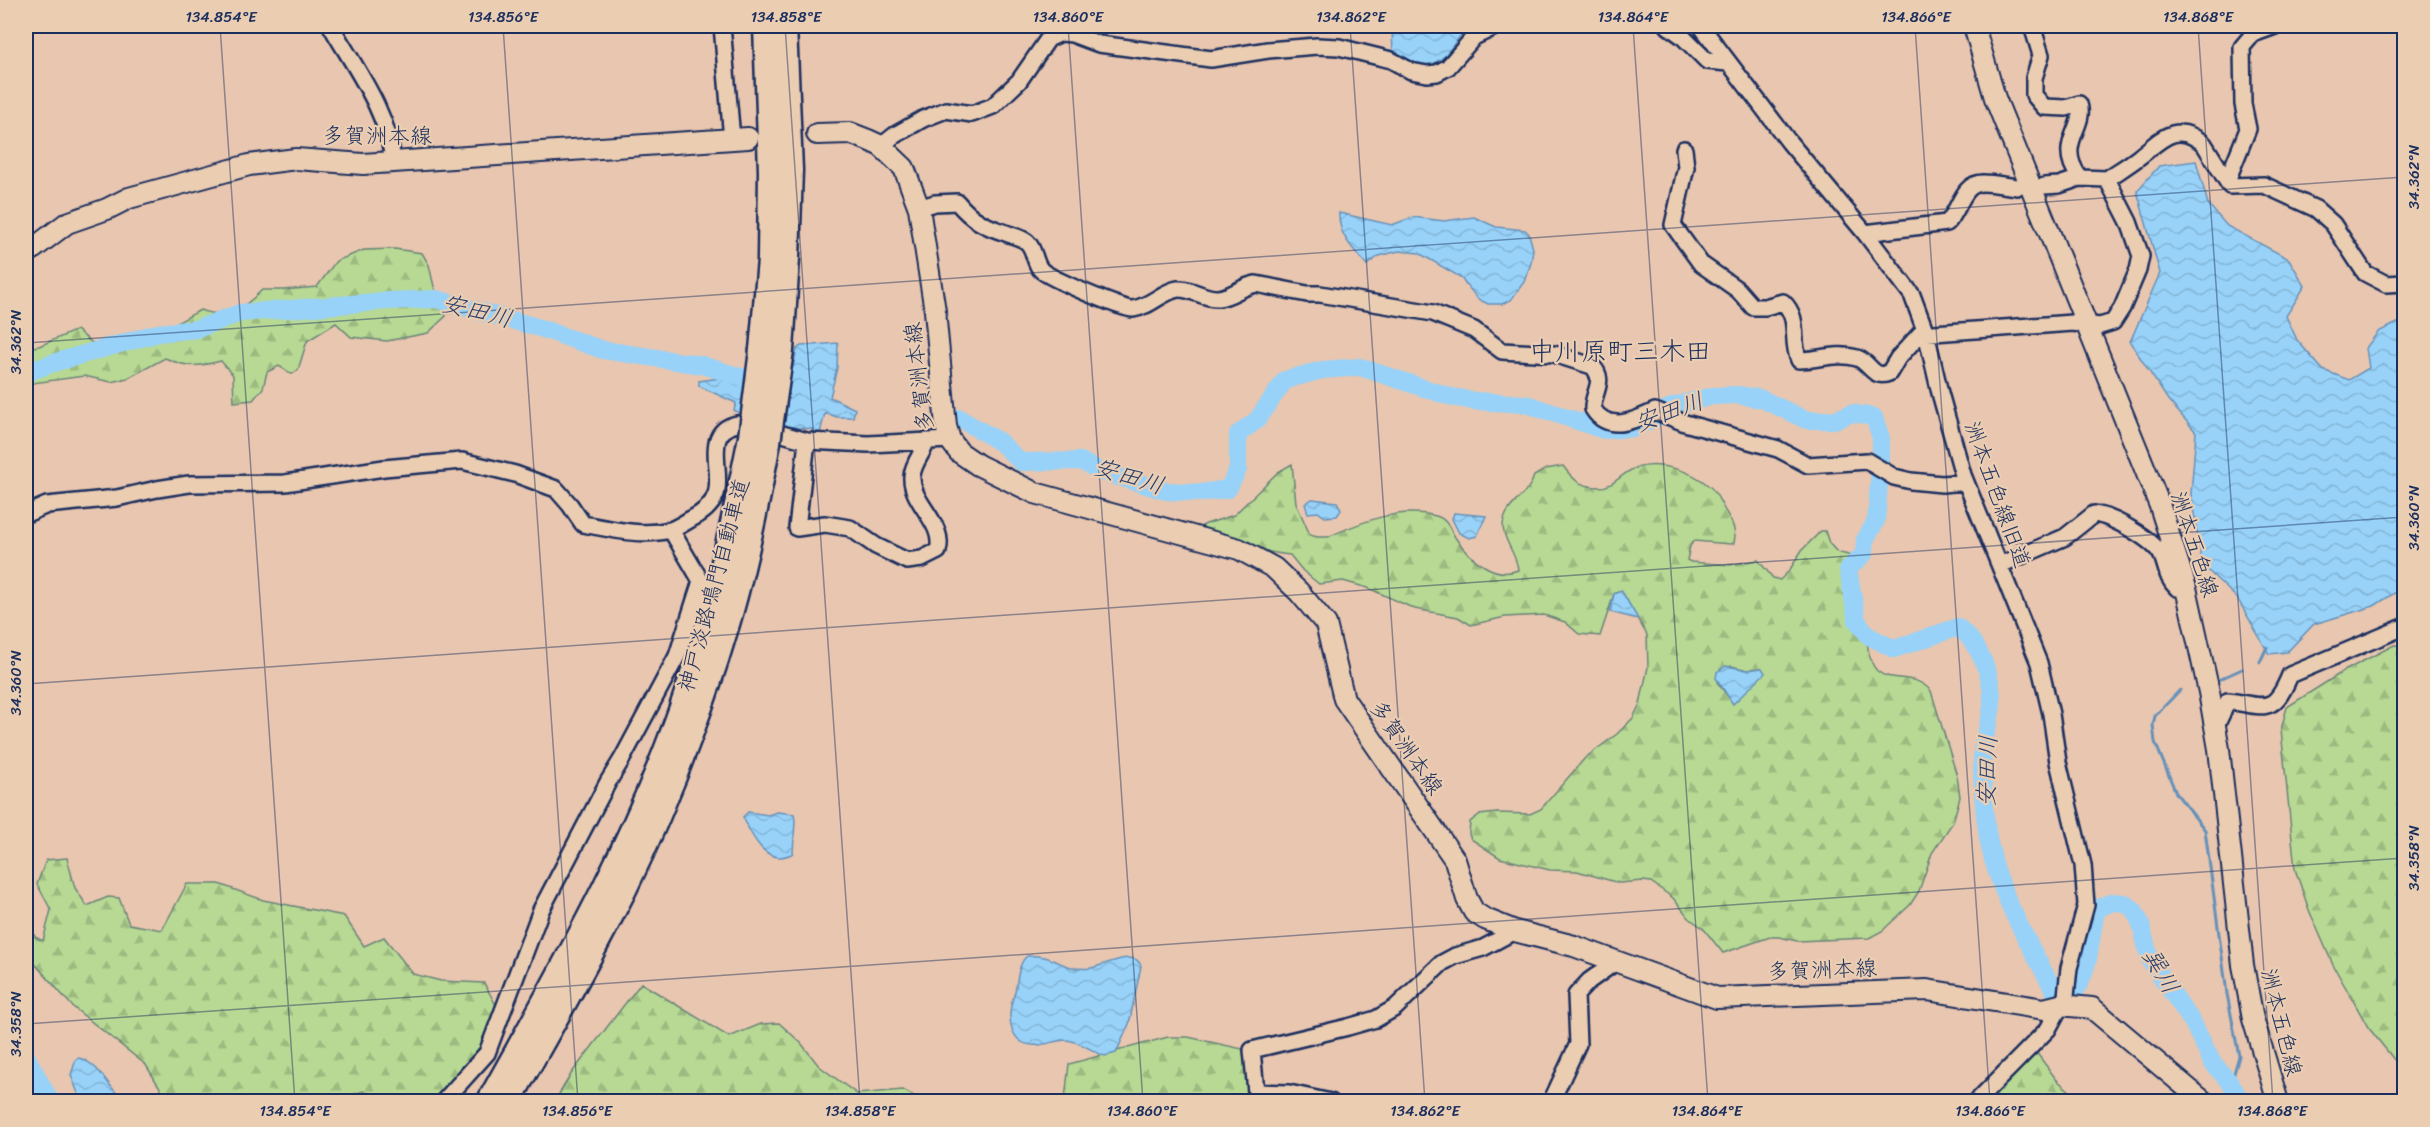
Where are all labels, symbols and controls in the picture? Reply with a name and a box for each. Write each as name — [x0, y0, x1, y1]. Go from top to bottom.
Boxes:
text: 134.854°E — [186, 4, 258, 30]
text: 134.856°E — [468, 4, 540, 30]
text: 134.858°E — [751, 4, 823, 30]
text: 134.860°E — [1033, 4, 1105, 30]
text: 134.862°E — [1316, 4, 1387, 30]
text: 134.864°E — [1598, 4, 1670, 30]
text: 134.866°E — [1881, 4, 1952, 30]
text: 134.868°E — [2163, 4, 2235, 30]
street label: 多賀洲本線 — [322, 116, 432, 155]
text: 34.362°N — [2401, 144, 2427, 209]
water label: 安田川 — [437, 282, 517, 340]
text: 34.362°N — [3, 309, 29, 374]
street label: 多賀洲本線 — [892, 320, 945, 434]
district label: 中川原町三木田 — [1529, 328, 1711, 374]
water label: 安田川 — [1628, 380, 1710, 444]
street label: 洲本五色線旧道 — [1953, 415, 2042, 573]
water label: 安田川 — [1088, 445, 1170, 507]
street label: 神戸淡路鳴門自動車道 — [666, 474, 761, 696]
text: 34.360°N — [2401, 485, 2427, 551]
street label: 洲本五色線 — [2159, 486, 2230, 602]
text: 34.360°N — [3, 650, 29, 716]
street label: 多賀洲本線 — [1359, 691, 1454, 804]
water label: 安田川 — [1965, 734, 2009, 808]
text: 34.358°N — [2401, 825, 2427, 891]
water label: 巽川 — [2131, 940, 2191, 1002]
street label: 多賀洲本線 — [1766, 948, 1878, 991]
street label: 洲本五色線 — [2249, 964, 2314, 1080]
text: 34.358°N — [3, 991, 29, 1057]
text: 134.854°E — [260, 1098, 332, 1124]
text: 134.856°E — [542, 1098, 614, 1124]
text: 134.858°E — [825, 1098, 897, 1124]
text: 134.860°E — [1107, 1098, 1179, 1124]
text: 134.862°E — [1390, 1098, 1461, 1124]
text: 134.864°E — [1672, 1098, 1744, 1124]
text: 134.866°E — [1955, 1098, 2026, 1124]
text: 134.868°E — [2237, 1098, 2309, 1124]

